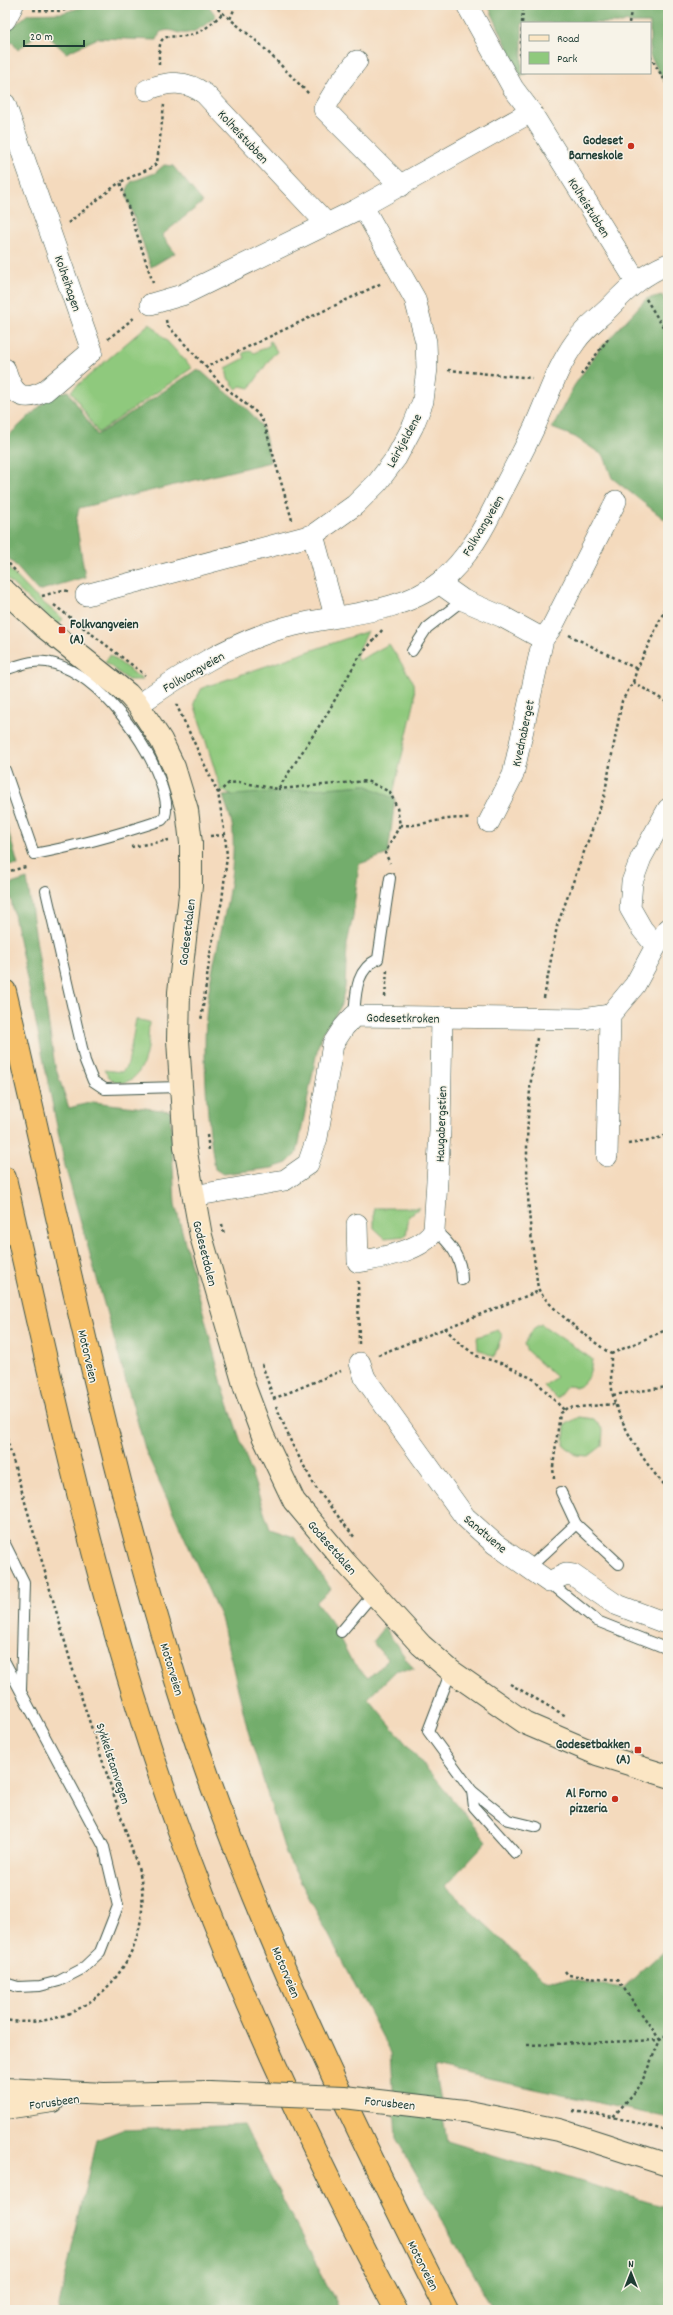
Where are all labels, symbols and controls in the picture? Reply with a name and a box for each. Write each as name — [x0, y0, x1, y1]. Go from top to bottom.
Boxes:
scale bar — [24, 22, 84, 48]
legend — [521, 22, 651, 74]
text: 20 m — [30, 29, 53, 46]
text: Road — [557, 31, 579, 48]
text: Park — [557, 51, 578, 68]
street label: Kolheistubben — [212, 106, 272, 169]
place label: Godeset Barneskole — [569, 132, 623, 166]
marker: Godeset Barneskole — [626, 141, 636, 151]
street label: Kolheistubben — [562, 175, 614, 242]
street label: Kolheihagen — [48, 253, 85, 315]
street label: Leirkjeldene — [382, 410, 428, 472]
street label: Folkvangveien — [458, 492, 510, 561]
place label: Folkvangveien (A) — [70, 616, 138, 650]
marker: Folkvangveien (A) — [57, 625, 67, 635]
street label: Folkvangveien — [160, 648, 229, 699]
street label: Kvednaberget — [508, 698, 541, 769]
street label: Godesetdalen — [175, 898, 202, 967]
street label: Godesetkroken — [366, 1009, 440, 1030]
street label: Haugabergstien — [432, 1086, 453, 1163]
street label: Godesetdalen — [186, 1219, 221, 1288]
street label: Motorveien — [71, 1328, 102, 1385]
street label: Sandtuene — [458, 1511, 511, 1559]
street label: Godesetdalen — [302, 1517, 360, 1580]
street label: Motorveien — [154, 1641, 188, 1698]
street label: Sykkelstamvegen — [90, 1721, 134, 1807]
place label: Godesetbakken (A) — [556, 1736, 631, 1770]
marker: Godesetbakken (A) — [633, 1745, 643, 1755]
place label: Al Forno pizzeria — [566, 1785, 608, 1819]
marker: Al Forno pizzeria — [610, 1794, 620, 1804]
street label: Motorveien — [265, 1944, 304, 2002]
street label: Forusbeen — [28, 2091, 81, 2116]
street label: Forusbeen — [364, 2092, 416, 2117]
street label: Motorveien — [401, 2238, 443, 2295]
north arrow — [611, 2253, 651, 2293]
text: N — [628, 2257, 634, 2273]

